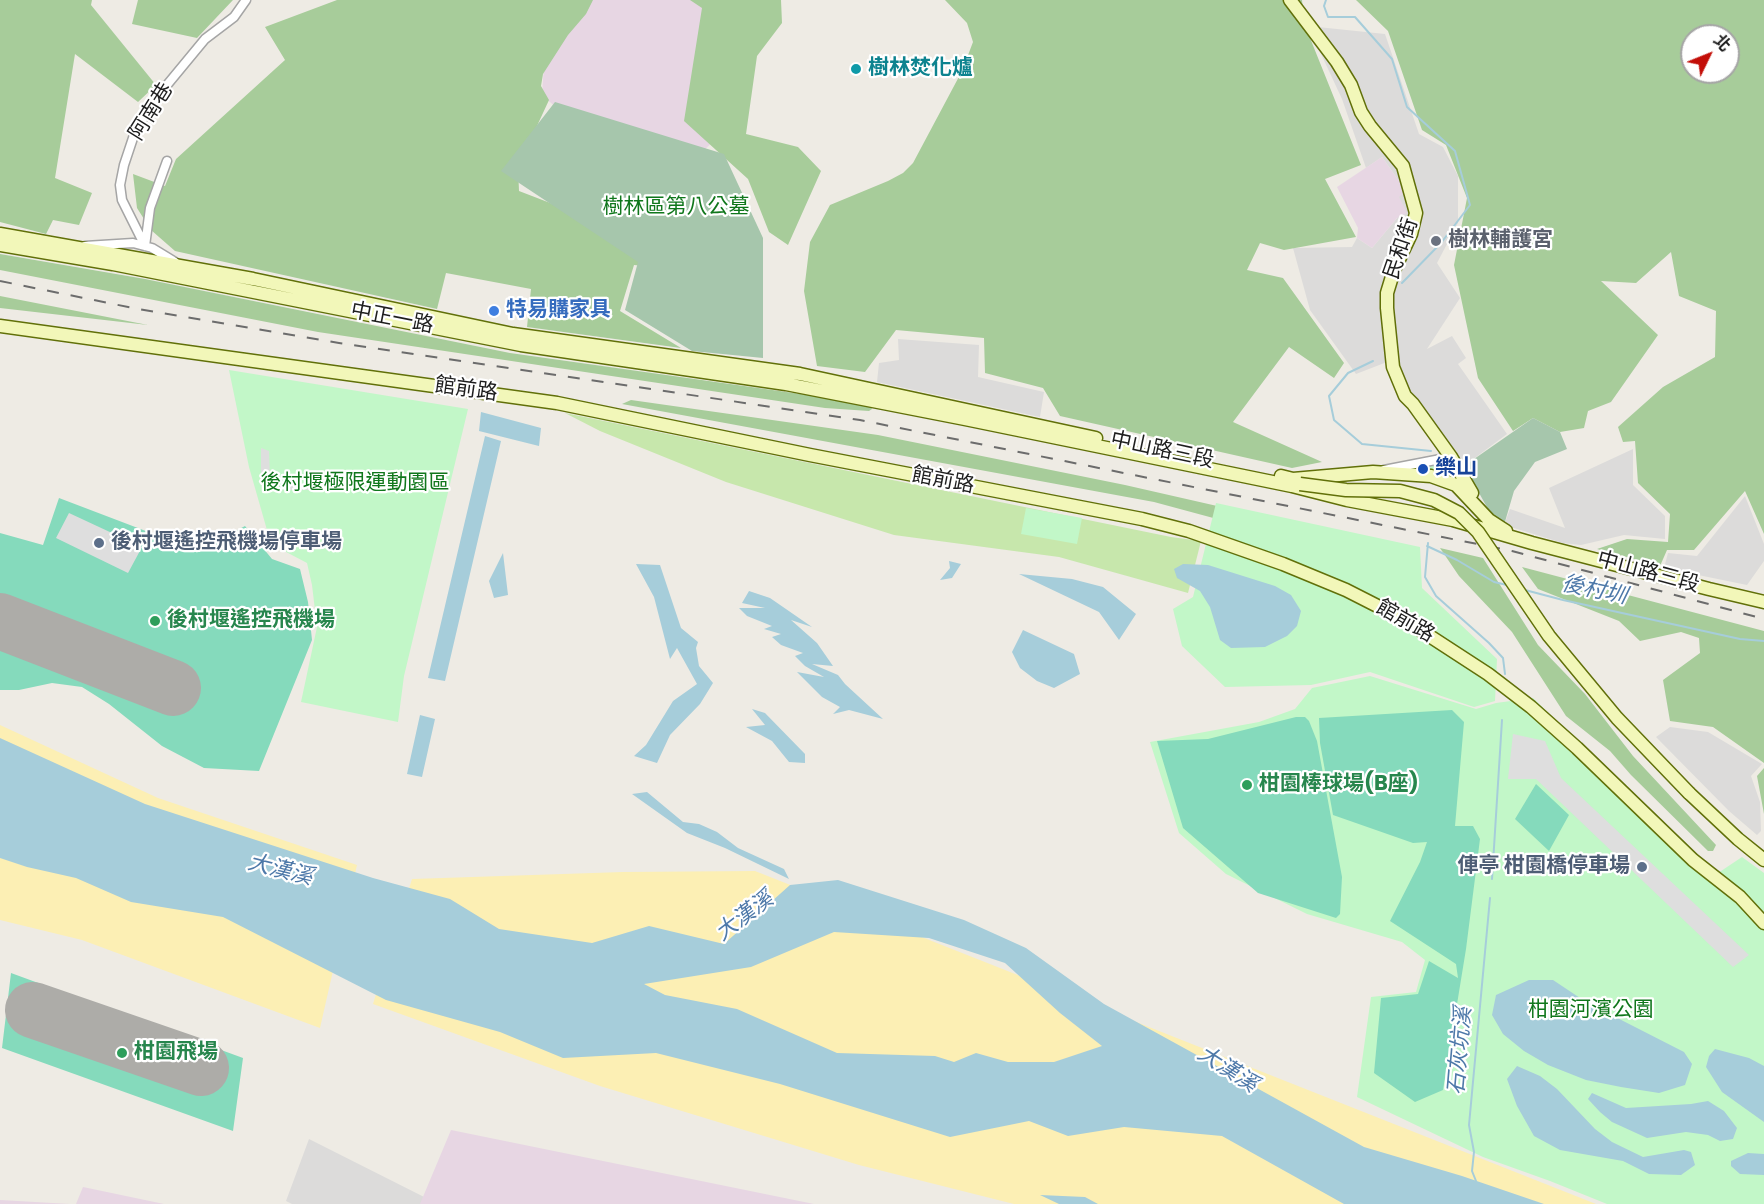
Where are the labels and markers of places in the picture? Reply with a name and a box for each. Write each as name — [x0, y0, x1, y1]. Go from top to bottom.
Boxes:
place label: 樹林焚化爐 — [868, 56, 973, 82]
marker: 樹林焚化爐 — [849, 62, 863, 76]
place label: 樹林輔護宮 — [1448, 228, 1553, 254]
marker: 樹林輔護宮 — [1429, 234, 1443, 248]
place label: 特易購家具 — [506, 298, 611, 324]
marker: 特易購家具 — [487, 304, 501, 318]
place label: 樂山 — [1435, 456, 1477, 482]
marker: 樂山 — [1416, 462, 1430, 476]
place label: 後村堰遙控飛機場停車場 — [111, 530, 342, 556]
marker: 後村堰遙控飛機場停車場 — [92, 536, 106, 550]
place label: 後村堰遙控飛機場 — [167, 608, 335, 634]
marker: 後村堰遙控飛機場 — [148, 614, 162, 628]
place label: 柑園棒球場(B座) — [1259, 772, 1419, 798]
marker: 柑園棒球場(B座) — [1240, 778, 1254, 792]
place label: 俥亭 柑園橋停車場 — [1458, 854, 1630, 880]
marker: 俥亭 柑園橋停車場 — [1635, 860, 1649, 874]
place label: 柑園飛場 — [134, 1040, 218, 1066]
marker: 柑園飛場 — [115, 1046, 129, 1060]

